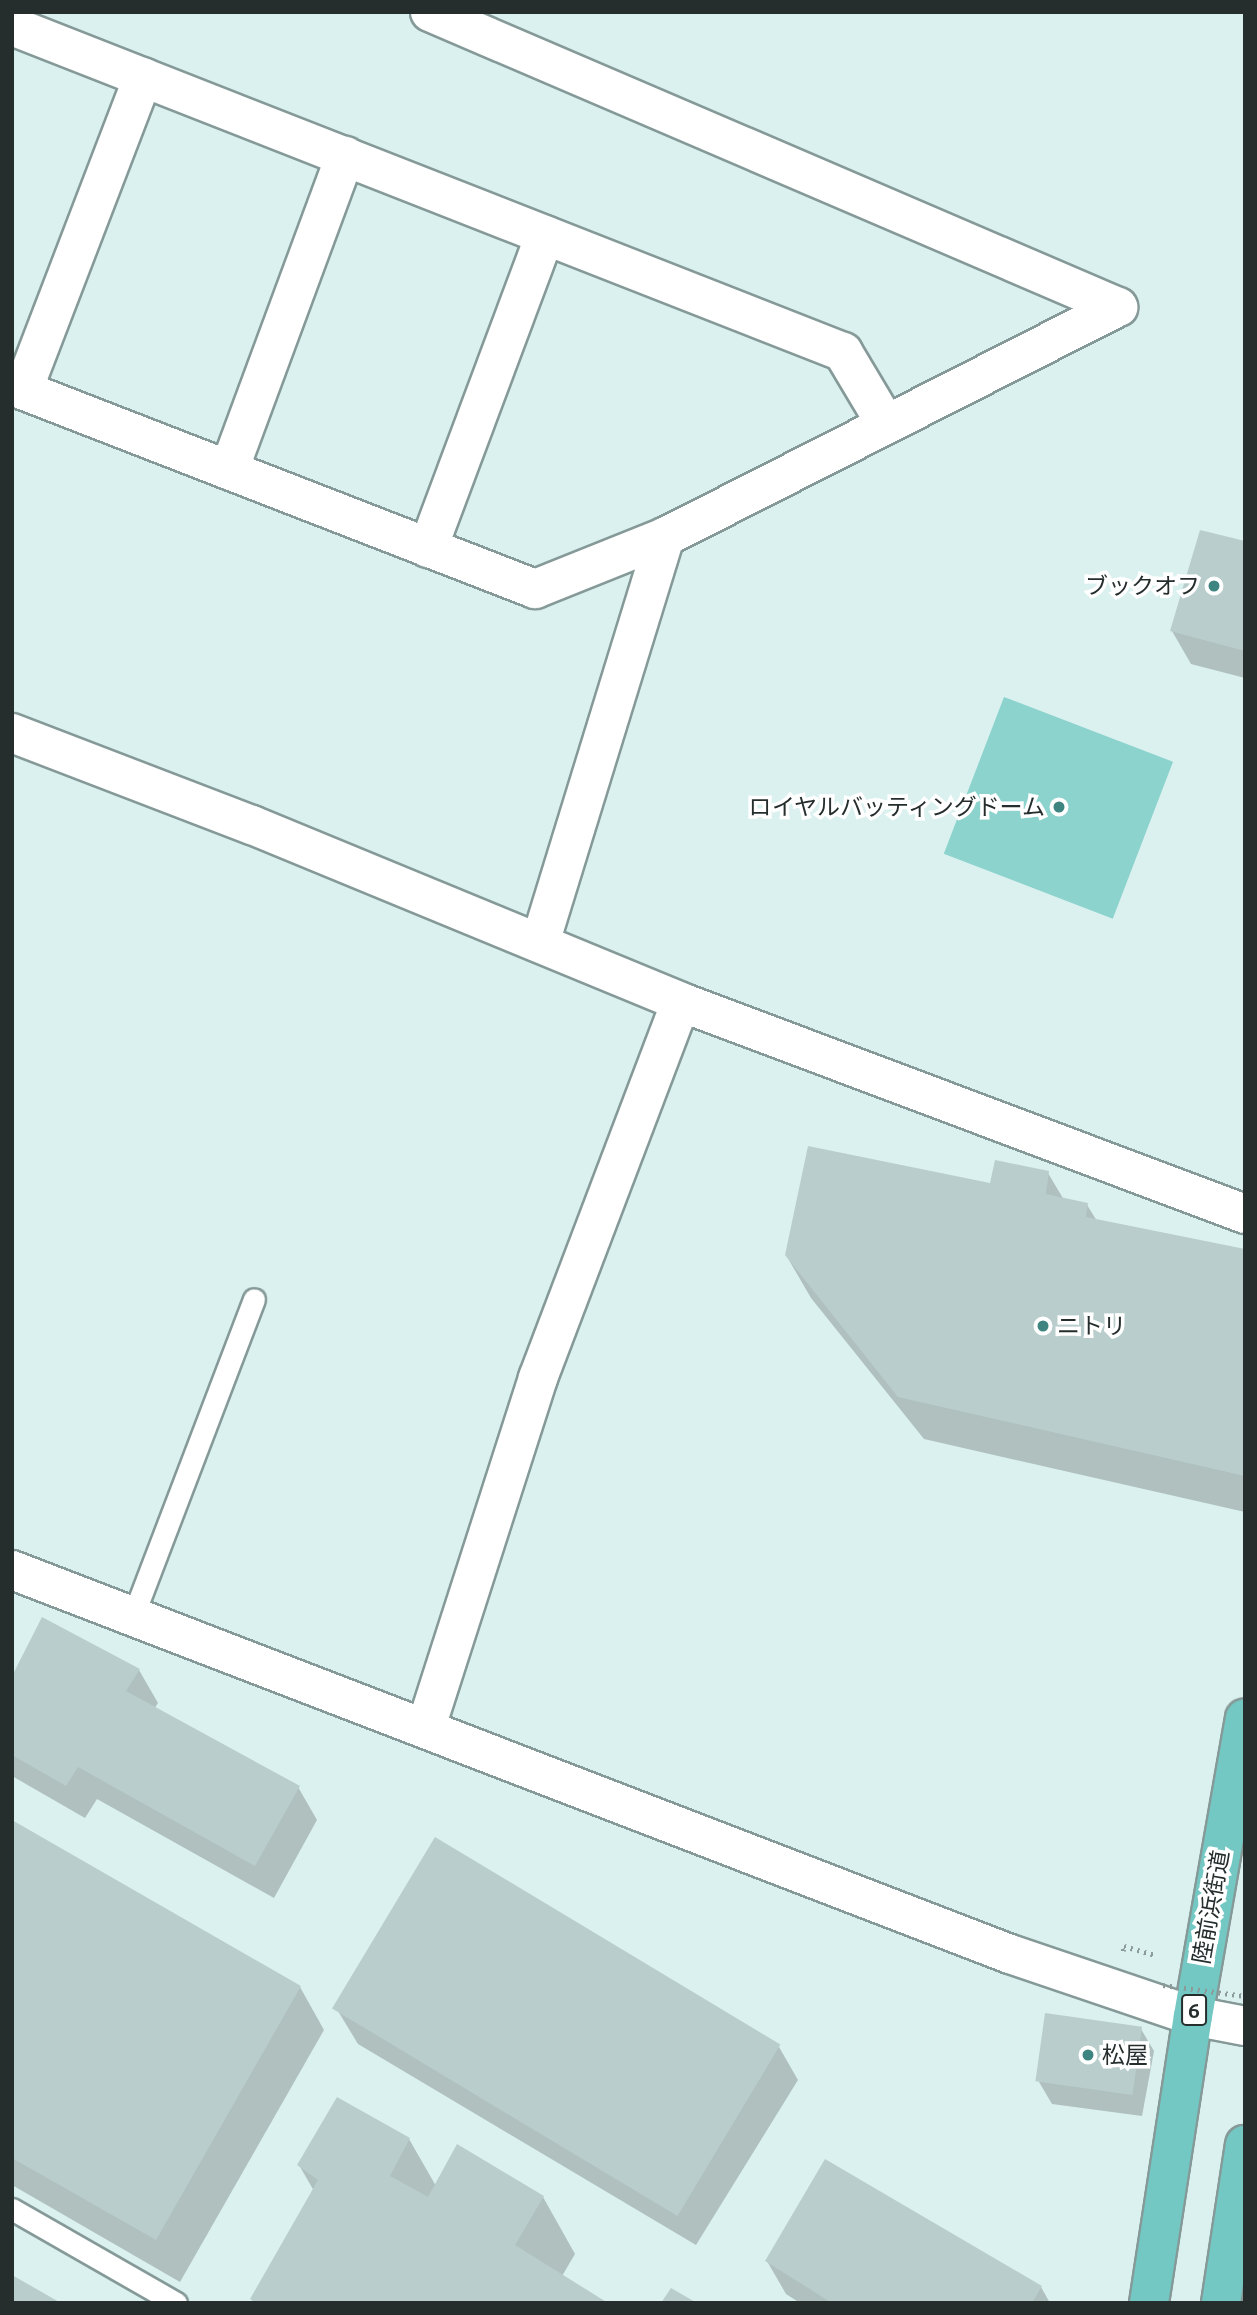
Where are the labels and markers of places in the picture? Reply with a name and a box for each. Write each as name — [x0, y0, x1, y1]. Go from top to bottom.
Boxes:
place label: ブックオフ — [1085, 572, 1200, 600]
marker: ブックオフ — [1206, 578, 1222, 594]
place label: ロイヤルバッティングドーム — [746, 793, 1045, 821]
marker: ロイヤルバッティングドーム — [1051, 799, 1067, 815]
place label: ニトリ — [1057, 1312, 1126, 1340]
marker: ニトリ — [1035, 1318, 1051, 1334]
place label: 松屋 — [1102, 2041, 1148, 2069]
marker: 松屋 — [1080, 2047, 1096, 2063]

